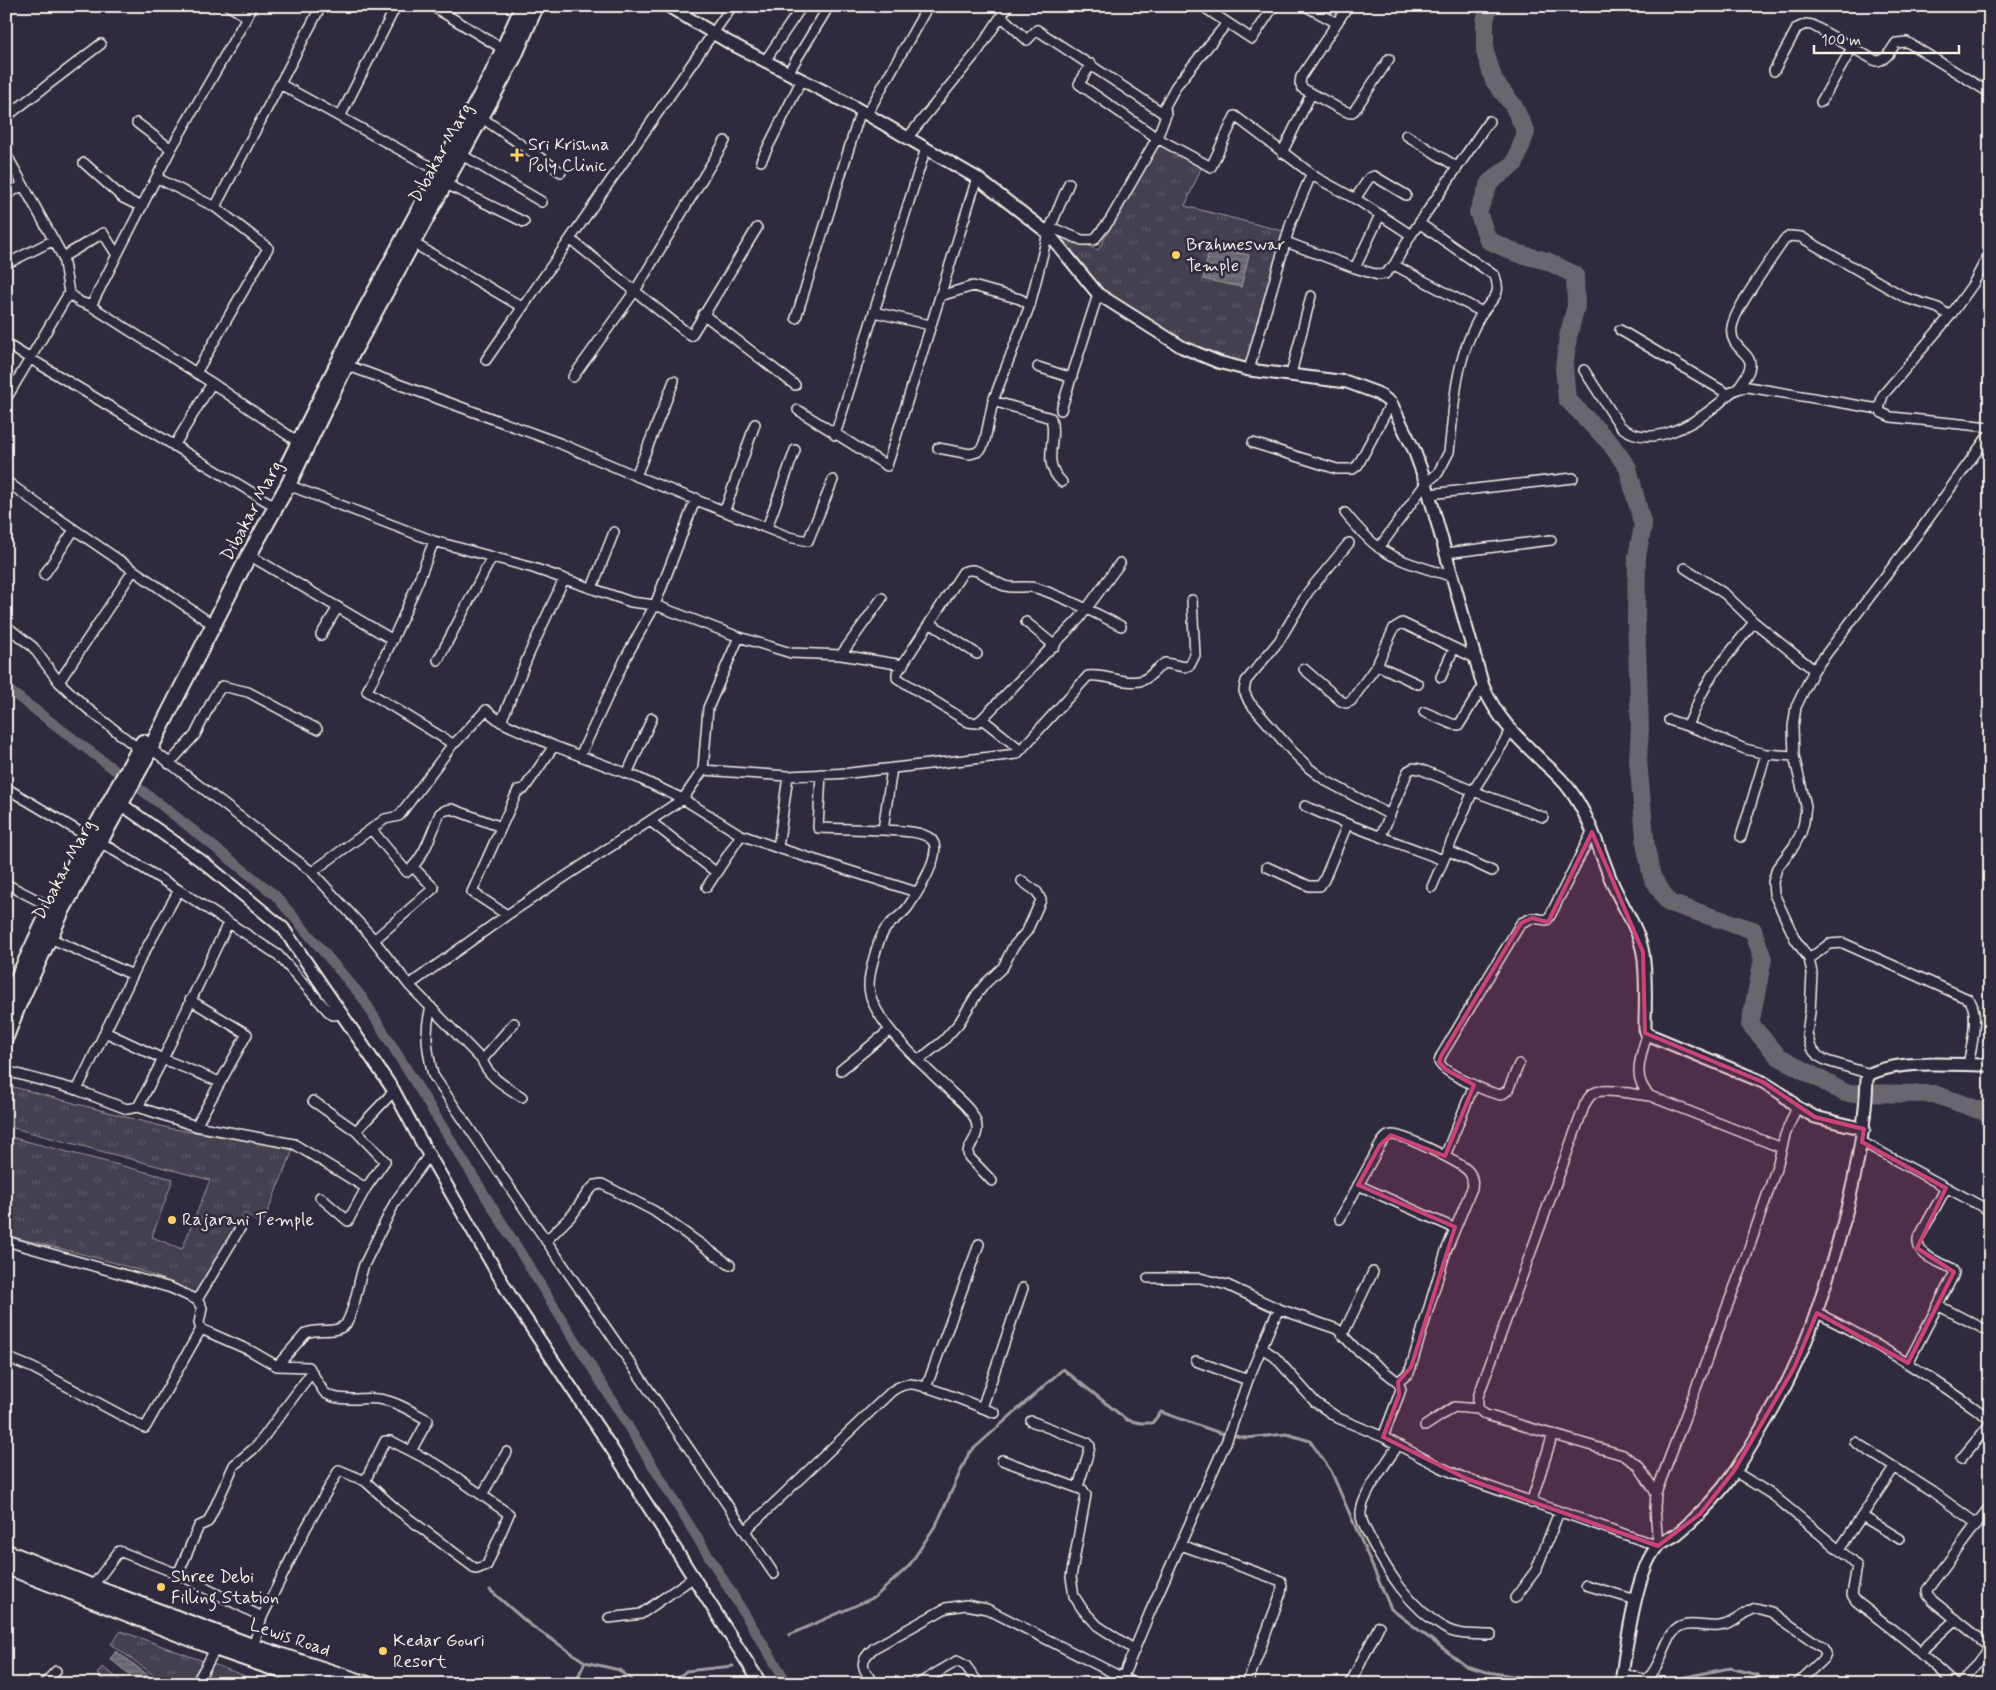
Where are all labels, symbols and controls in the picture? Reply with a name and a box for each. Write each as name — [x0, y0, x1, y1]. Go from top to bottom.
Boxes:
scale bar — [1814, 22, 1958, 54]
text: 100 m — [1821, 31, 1861, 51]
street label: Dibakar Marg — [404, 99, 478, 207]
place label: Sri Krishna Poly Clinic — [528, 133, 609, 178]
marker: Sri Krishna Poly Clinic — [510, 148, 524, 162]
place label: Brahmeswar Temple — [1186, 233, 1286, 278]
marker: Brahmeswar Temple — [1170, 249, 1182, 261]
street label: Dibakar Marg — [216, 457, 288, 565]
street label: Dibakar Marg — [28, 816, 100, 924]
place label: Rajarani Temple — [182, 1208, 314, 1232]
marker: Rajarani Temple — [166, 1214, 178, 1226]
place label: Shree Debi Filling Station — [171, 1565, 279, 1612]
marker: Shree Debi Filling Station — [155, 1581, 167, 1593]
street label: Lewis Road — [247, 1613, 333, 1663]
place label: Kedar Gouri Resort — [393, 1629, 485, 1674]
marker: Kedar Gouri Resort — [377, 1645, 389, 1657]

